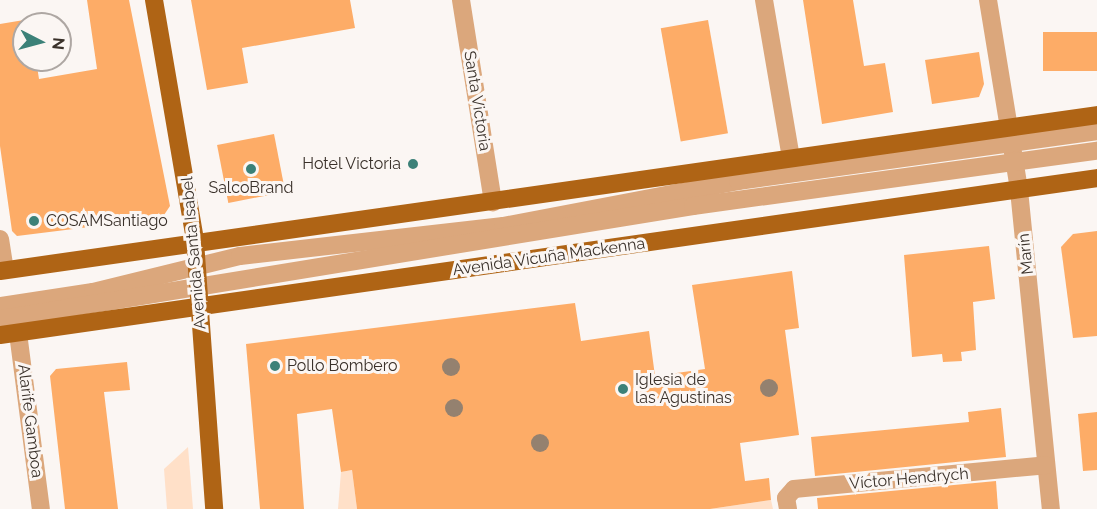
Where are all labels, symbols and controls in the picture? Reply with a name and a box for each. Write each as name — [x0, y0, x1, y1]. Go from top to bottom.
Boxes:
north arrow — [12, 12, 72, 72]
text: N — [48, 37, 68, 51]
street label: Santa Victoria — [460, 49, 494, 153]
place label: Hotel Victoria — [301, 154, 401, 174]
marker: Hotel Victoria — [406, 157, 420, 171]
marker: SalcoBrand — [244, 162, 258, 176]
street label: Avenida Santa Isabel — [178, 176, 210, 330]
place label: SalcoBrand — [208, 178, 294, 198]
place label: COSAMSantiago — [46, 211, 168, 231]
marker: COSAMSantiago — [27, 214, 41, 228]
street label: Marín — [1014, 233, 1038, 275]
street label: Avenida Vicuña Mackenna — [451, 234, 647, 280]
place label: Pollo Bombero — [287, 356, 398, 376]
marker: Pollo Bombero — [268, 359, 282, 373]
street label: Alarife Gamboa — [13, 363, 47, 479]
place label: Iglesia de las Agustinas — [635, 370, 732, 408]
marker: Iglesia de las Agustinas — [616, 382, 630, 396]
street label: Víctor Hendrych — [848, 464, 970, 494]

